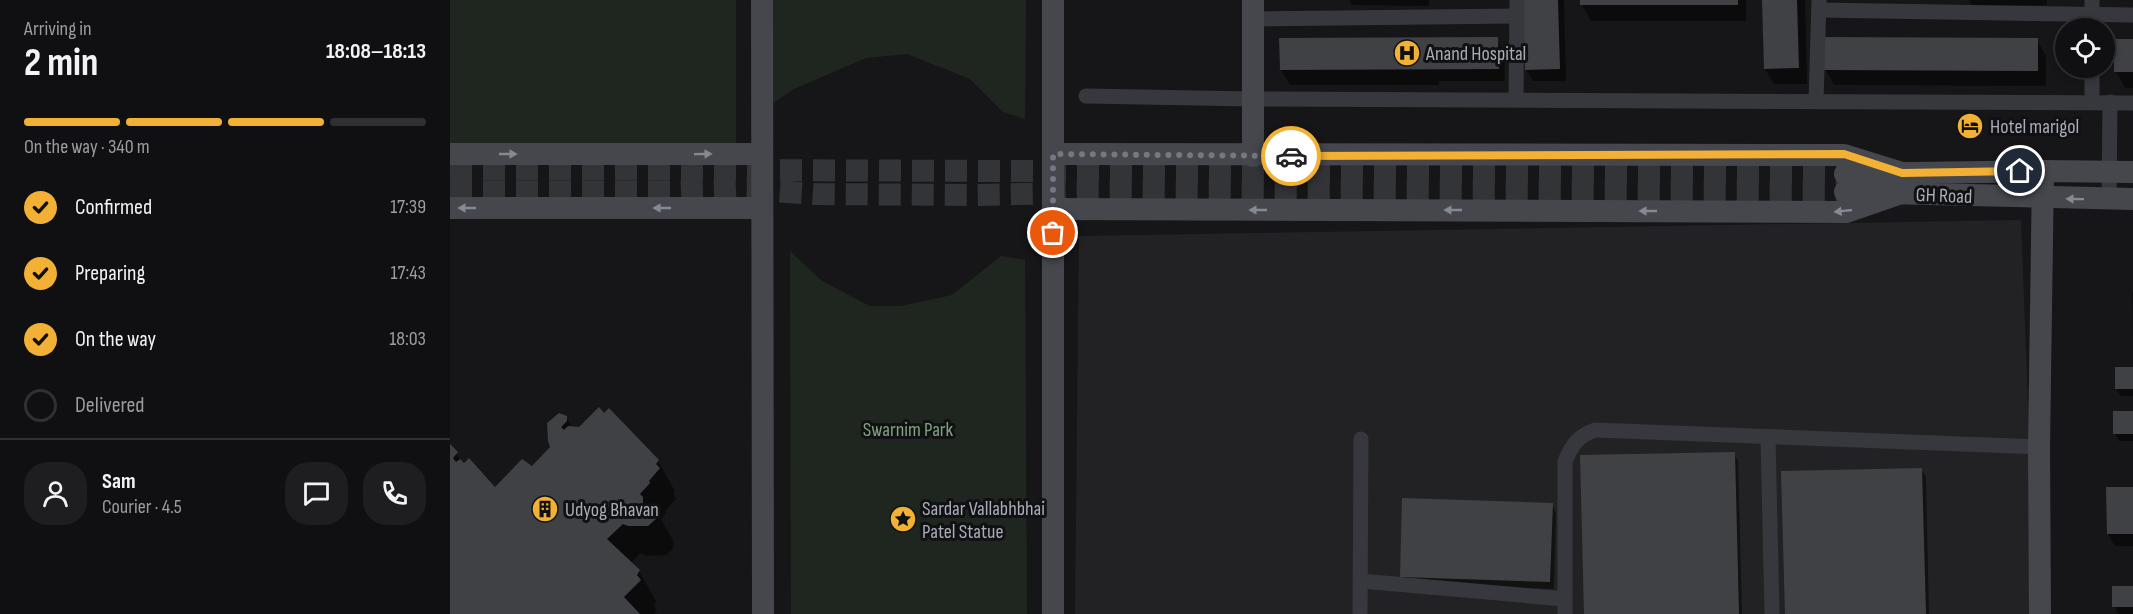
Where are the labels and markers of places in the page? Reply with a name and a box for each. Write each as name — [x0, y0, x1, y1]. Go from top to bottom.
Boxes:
hospital icon: Anand Hospital — [1392, 38, 1422, 68]
place label: Anand Hospital — [1425, 42, 1526, 66]
hotel icon: Hotel marigol — [1955, 111, 1985, 141]
place label: Hotel marigol — [1990, 115, 2079, 139]
pin — [1994, 145, 2045, 196]
pin — [1027, 207, 1078, 258]
building icon: Udyog Bhavan — [530, 494, 560, 524]
place label: Sardar Vallabhbhai Patel Statue — [922, 497, 1045, 544]
place label: Udyog Bhavan — [565, 498, 659, 522]
place icon: Sardar Vallabhbhai Patel Statue — [888, 504, 918, 534]

